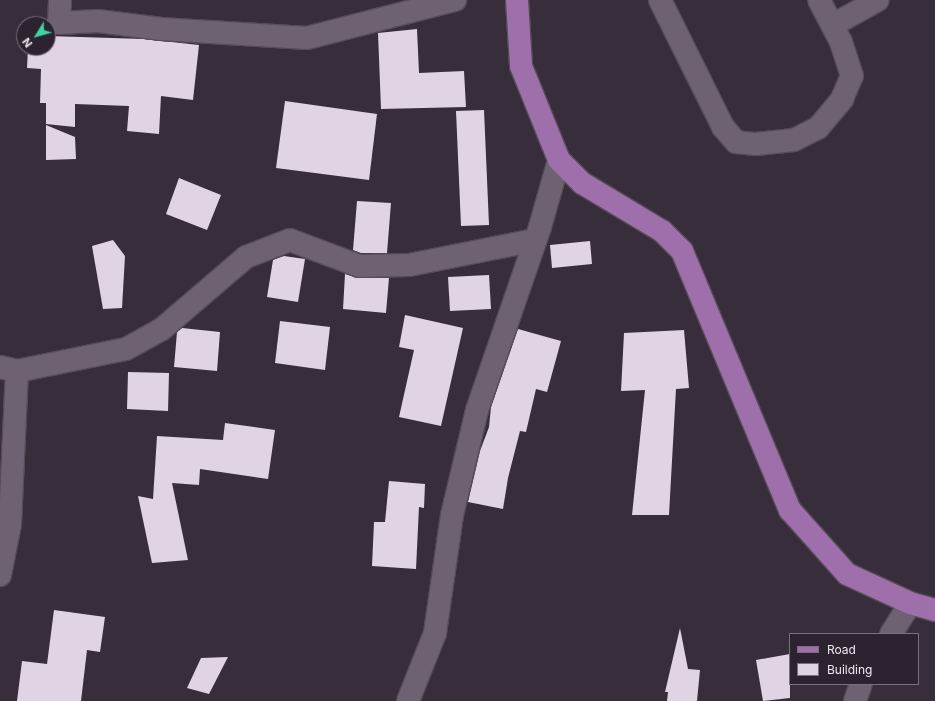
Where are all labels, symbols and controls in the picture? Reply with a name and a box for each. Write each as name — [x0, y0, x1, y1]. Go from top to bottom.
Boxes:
north arrow — [16, 16, 56, 56]
text: N — [19, 35, 35, 50]
legend — [789, 633, 919, 685]
text: Road — [827, 642, 856, 657]
text: Building — [827, 662, 872, 677]

